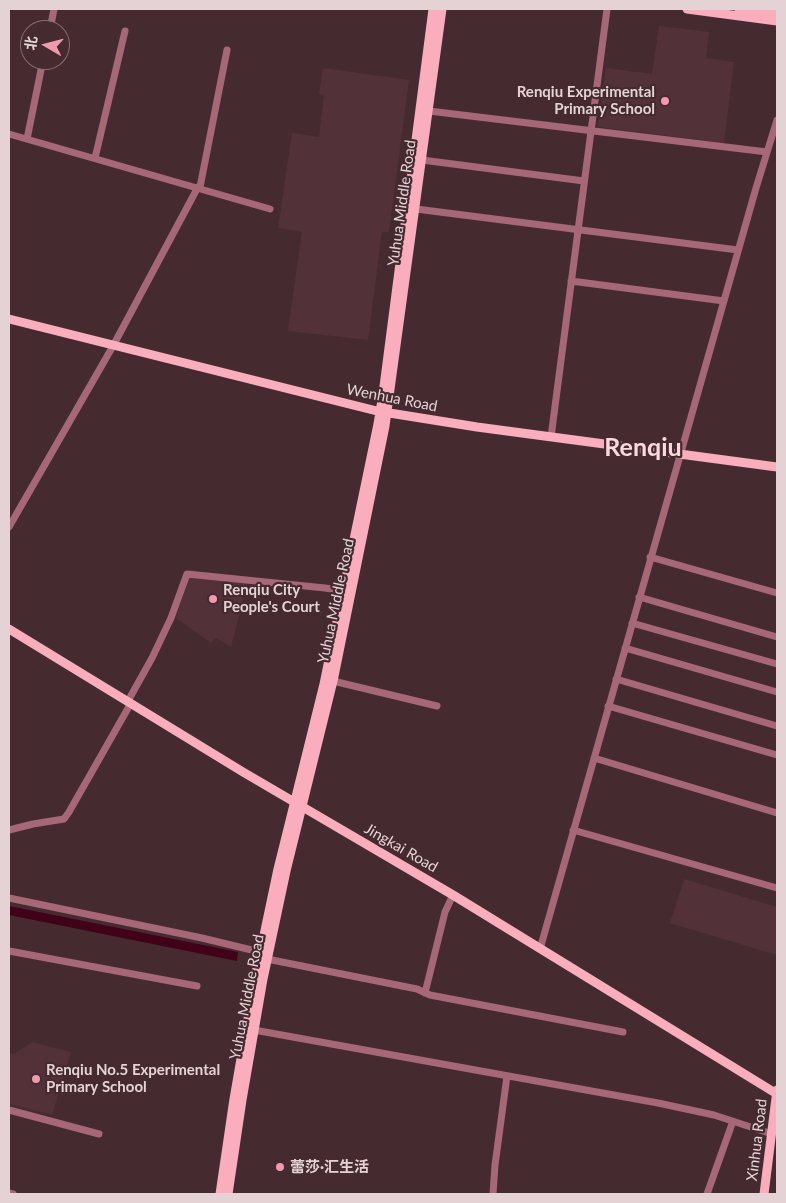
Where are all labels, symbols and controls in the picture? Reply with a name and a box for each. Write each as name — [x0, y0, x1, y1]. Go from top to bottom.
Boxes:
north arrow — [20, 20, 70, 70]
text: 北 — [21, 35, 40, 51]
place label: Renqiu Experimental Primary School — [517, 83, 655, 118]
marker: Renqiu Experimental Primary School — [659, 95, 671, 107]
street label: Yuhua Middle Road — [384, 139, 420, 267]
street label: Wenhua Road — [345, 380, 439, 416]
district label: Renqiu — [604, 433, 682, 463]
street label: Yuhua Middle Road — [314, 537, 358, 665]
place label: Renqiu City People's Court — [223, 581, 320, 616]
marker: Renqiu City People's Court — [207, 593, 219, 605]
street label: Jingkai Road — [361, 820, 441, 876]
street label: Yuhua Middle Road — [226, 933, 268, 1061]
place label: Renqiu No.5 Experimental Primary School — [46, 1061, 220, 1096]
marker: Renqiu No.5 Experimental Primary School — [30, 1073, 42, 1085]
street label: Xinhua Road — [743, 1098, 771, 1182]
place label: 蕾莎·汇生活 — [290, 1158, 369, 1176]
marker: 蕾莎·汇生活 — [274, 1161, 286, 1173]

